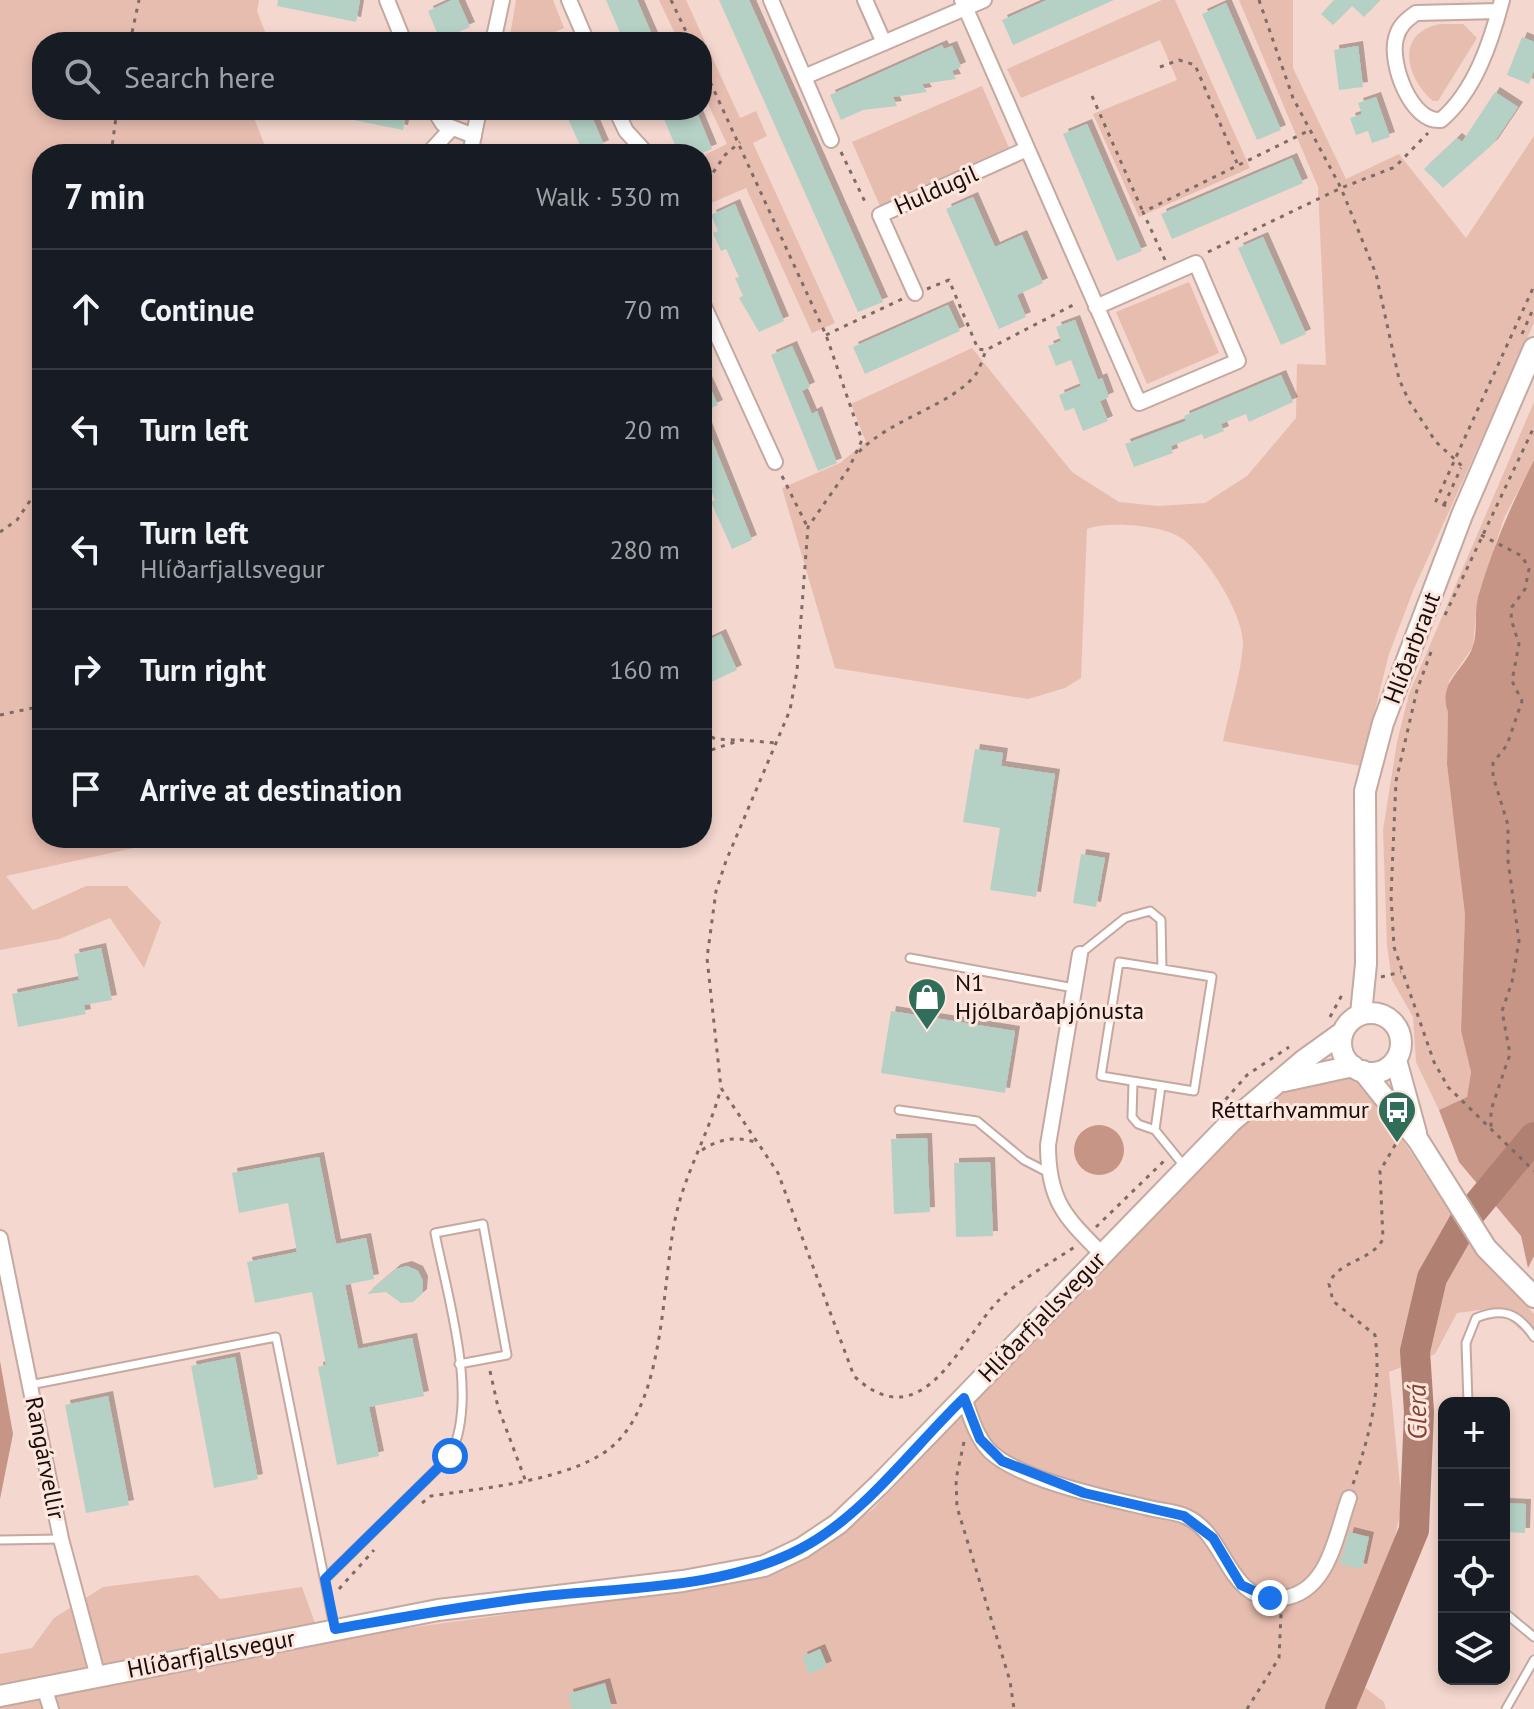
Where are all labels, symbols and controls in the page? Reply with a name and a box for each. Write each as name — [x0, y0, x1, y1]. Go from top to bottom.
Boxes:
search box — [32, 32, 712, 120]
icon: search — [60, 54, 104, 98]
text: Search here — [124, 57, 275, 96]
street label: Huldugil — [889, 157, 982, 222]
text: 7 min — [64, 174, 145, 218]
text: Walk · 530 m — [536, 180, 680, 213]
icon: ahead — [64, 287, 108, 331]
text: Continue — [140, 290, 254, 329]
text: 70 m — [624, 293, 680, 326]
icon: left — [64, 407, 108, 451]
text: Turn left — [140, 410, 248, 449]
text: 20 m — [624, 413, 680, 446]
text: Turn left — [140, 513, 248, 552]
icon: left — [64, 527, 108, 571]
text: 280 m — [609, 533, 680, 566]
text: Hlíðarfjallsvegur — [140, 552, 325, 585]
street label: Hlíðarbraut — [1376, 588, 1447, 708]
icon: right — [64, 647, 108, 691]
text: Turn right — [140, 650, 266, 689]
text: 160 m — [609, 653, 680, 686]
icon: arrive — [64, 767, 108, 811]
text: Arrive at destination — [140, 770, 402, 809]
place label: N1 Hjólbarðaþjónusta — [955, 967, 1144, 1026]
shop icon: N1 Hjólbarðaþjónusta — [906, 976, 948, 1031]
bus stop icon: Réttarhvammur — [1376, 1089, 1418, 1144]
place label: Réttarhvammur — [1211, 1094, 1369, 1125]
street label: Hlíðarfjallsvegur — [971, 1245, 1112, 1389]
water label: Glerá — [1400, 1384, 1433, 1440]
street label: Rangárvellir — [18, 1394, 73, 1522]
map controls — [1438, 1397, 1510, 1685]
button: + — [1438, 1397, 1510, 1469]
route start — [432, 1438, 468, 1474]
button: − — [1438, 1469, 1510, 1541]
button: locate — [1438, 1541, 1510, 1613]
route end — [1252, 1580, 1288, 1616]
button: layers — [1438, 1613, 1510, 1685]
street label: Hlíðarfjallsvegur — [124, 1622, 297, 1685]

